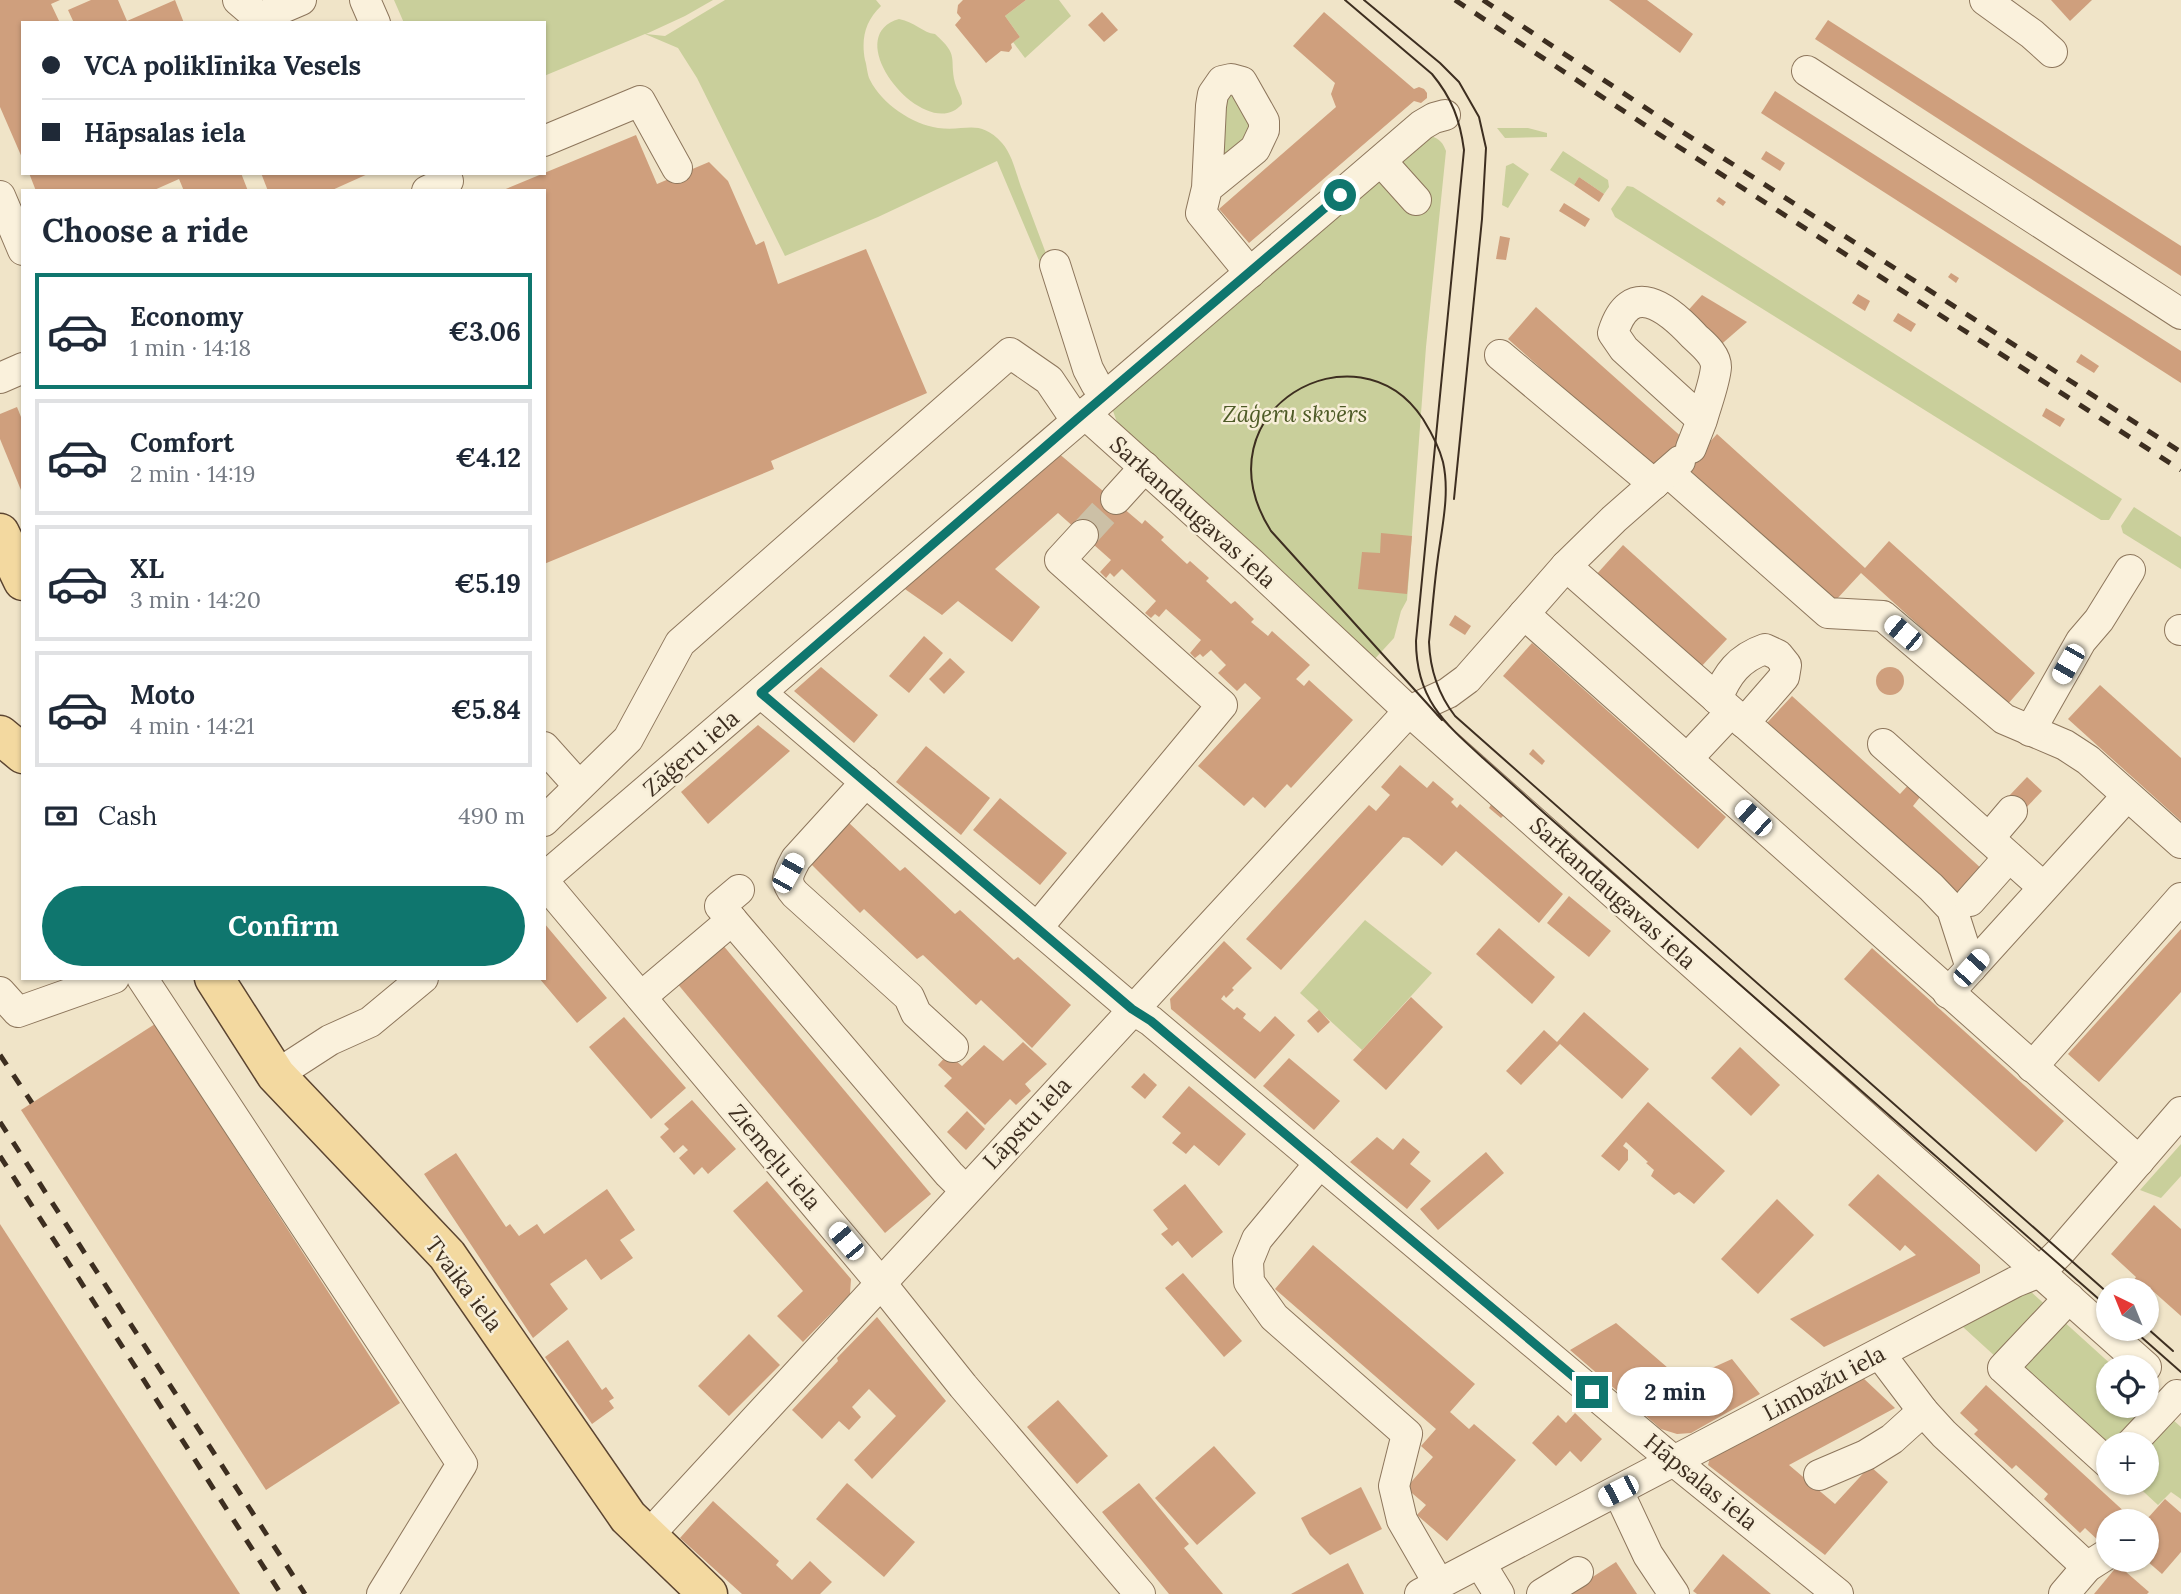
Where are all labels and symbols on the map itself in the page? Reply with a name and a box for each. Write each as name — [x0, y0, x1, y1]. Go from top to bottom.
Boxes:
route start — [1324, 179, 1356, 211]
park label: Zāģeru skvērs — [1223, 399, 1367, 428]
street label: Sarkandaugavas iela — [1104, 429, 1282, 594]
car — [1881, 611, 1926, 655]
car — [2049, 641, 2088, 687]
street label: Zāģeru iela — [637, 703, 745, 802]
car — [1731, 796, 1776, 840]
street label: Sarkandaugavas iela — [1524, 810, 1702, 975]
car — [769, 850, 808, 896]
car — [1950, 945, 1993, 991]
street label: Lāpstu iela — [977, 1070, 1077, 1175]
street label: Ziemeļu iela — [722, 1098, 828, 1216]
car — [825, 1218, 868, 1264]
street label: Tvaika iela — [419, 1230, 510, 1337]
north arrow — [2096, 1278, 2160, 1340]
street label: Limbažu iela — [1758, 1338, 1890, 1427]
callout: 2 min — [1616, 1368, 1732, 1416]
route end — [1576, 1376, 1608, 1408]
street label: Hāpsalas iela — [1639, 1427, 1764, 1536]
car — [1595, 1472, 1642, 1510]

